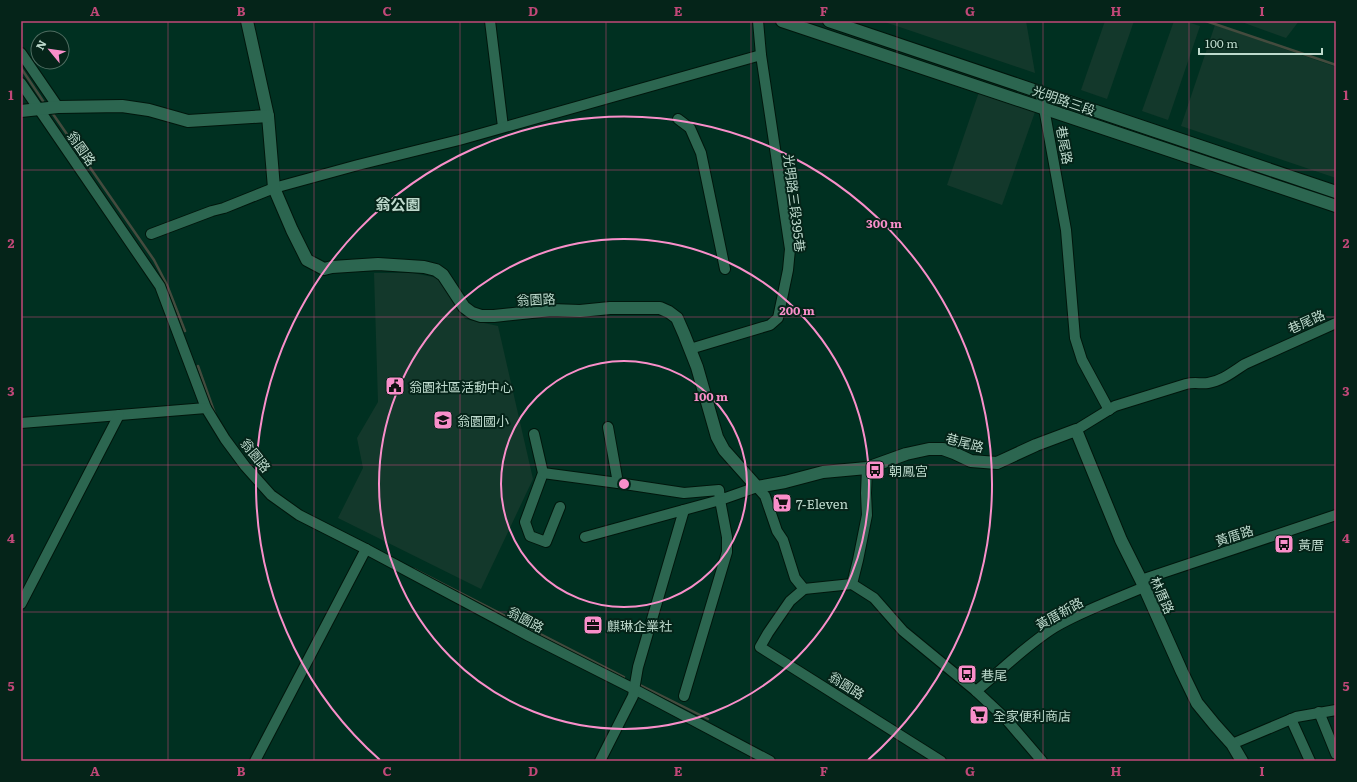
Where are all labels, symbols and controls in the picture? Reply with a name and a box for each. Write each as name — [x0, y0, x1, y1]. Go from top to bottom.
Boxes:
text: A — [90, 1, 100, 20]
text: B — [237, 1, 246, 20]
text: C — [382, 1, 392, 20]
text: D — [528, 1, 538, 20]
text: E — [674, 1, 683, 20]
text: F — [820, 1, 828, 20]
text: G — [965, 1, 975, 20]
text: H — [1111, 1, 1122, 20]
text: I — [1259, 1, 1265, 20]
north arrow — [30, 30, 70, 70]
scale bar — [1199, 30, 1322, 56]
text: 100 m — [1205, 34, 1238, 52]
text: N — [31, 37, 50, 53]
street label: 光明路三段 — [1030, 80, 1098, 120]
text: 1 — [8, 85, 14, 104]
text: 1 — [1343, 85, 1349, 104]
street label: 巷尾路 — [1052, 124, 1078, 166]
street label: 翁園路 — [63, 127, 101, 169]
street label: 光明路三段395巷 — [780, 153, 810, 253]
district label: 翁公園 — [375, 192, 421, 215]
text: 300 m — [866, 214, 902, 232]
text: 2 — [8, 233, 15, 252]
text: 2 — [1343, 233, 1350, 252]
street label: 翁園路 — [516, 288, 556, 310]
text: 200 m — [779, 301, 815, 319]
street label: 巷尾路 — [1284, 304, 1328, 338]
public building icon: 翁園社區活動中心 — [384, 375, 406, 397]
place label: 翁園社區活動中心 — [409, 377, 513, 396]
text: 3 — [7, 381, 15, 400]
text: 3 — [1342, 381, 1350, 400]
text: 100 m — [694, 387, 728, 405]
school or university icon: 翁園國小 — [432, 409, 454, 431]
place label: 翁園國小 — [457, 411, 509, 430]
street label: 巷尾路 — [944, 428, 986, 456]
street label: 翁園路 — [236, 434, 276, 476]
bus stop icon: 朝鳳宮 — [864, 459, 886, 481]
place label: 朝鳳宮 — [889, 461, 928, 480]
centre of rings — [617, 477, 631, 491]
supermarket icon: 7-Eleven — [771, 492, 793, 514]
place label: 7-Eleven — [796, 494, 848, 513]
street label: 黃厝路 — [1213, 520, 1255, 550]
text: 4 — [7, 528, 15, 547]
text: 4 — [1342, 528, 1350, 547]
bus stop icon: 黃厝 — [1273, 533, 1295, 555]
place label: 黃厝 — [1298, 535, 1324, 554]
street label: 林厝路 — [1146, 573, 1180, 617]
street label: 黃厝新路 — [1032, 592, 1086, 634]
street label: 翁園路 — [504, 601, 548, 637]
office icon: 麒琳企業社 — [582, 614, 604, 636]
place label: 麒琳企業社 — [607, 616, 672, 635]
bus stop icon: 巷尾 — [956, 663, 978, 685]
place label: 巷尾 — [981, 665, 1007, 684]
street label: 翁園路 — [825, 667, 869, 703]
text: 5 — [7, 676, 15, 695]
text: 5 — [1342, 676, 1350, 695]
supermarket icon: 全家便利商店 — [968, 704, 990, 726]
place label: 全家便利商店 — [993, 706, 1071, 725]
text: A — [90, 761, 100, 780]
text: B — [237, 761, 246, 780]
text: C — [382, 761, 392, 780]
text: D — [528, 761, 538, 780]
text: E — [674, 761, 683, 780]
text: F — [820, 761, 828, 780]
text: G — [965, 761, 975, 780]
text: H — [1111, 761, 1122, 780]
text: I — [1259, 761, 1265, 780]

